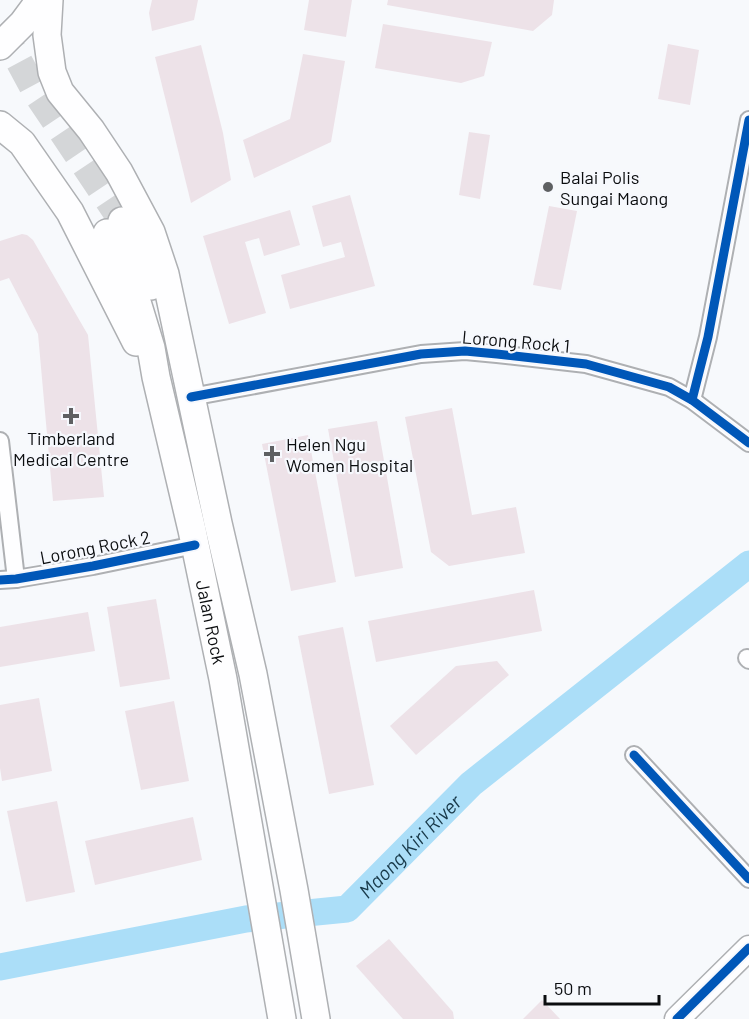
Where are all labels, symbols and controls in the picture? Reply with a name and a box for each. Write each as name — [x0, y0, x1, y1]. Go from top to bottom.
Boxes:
place label: Balai Polis Sungai Maong — [560, 166, 668, 209]
marker: Balai Polis Sungai Maong — [541, 180, 555, 194]
street label: Lorong Rock 1 — [461, 325, 571, 357]
marker: Timberland Medical Centre — [62, 407, 80, 425]
place label: Timberland Medical Centre — [13, 427, 129, 470]
place label: Helen Ngu Women Hospital — [286, 433, 413, 476]
marker: Helen Ngu Women Hospital — [263, 445, 281, 463]
street label: Lorong Rock 2 — [38, 526, 152, 568]
street label: Jalan Rock — [192, 578, 231, 666]
water label: Maong Kiri River — [353, 789, 467, 903]
scale bar — [545, 968, 659, 1006]
text: 50 m — [554, 977, 592, 999]

